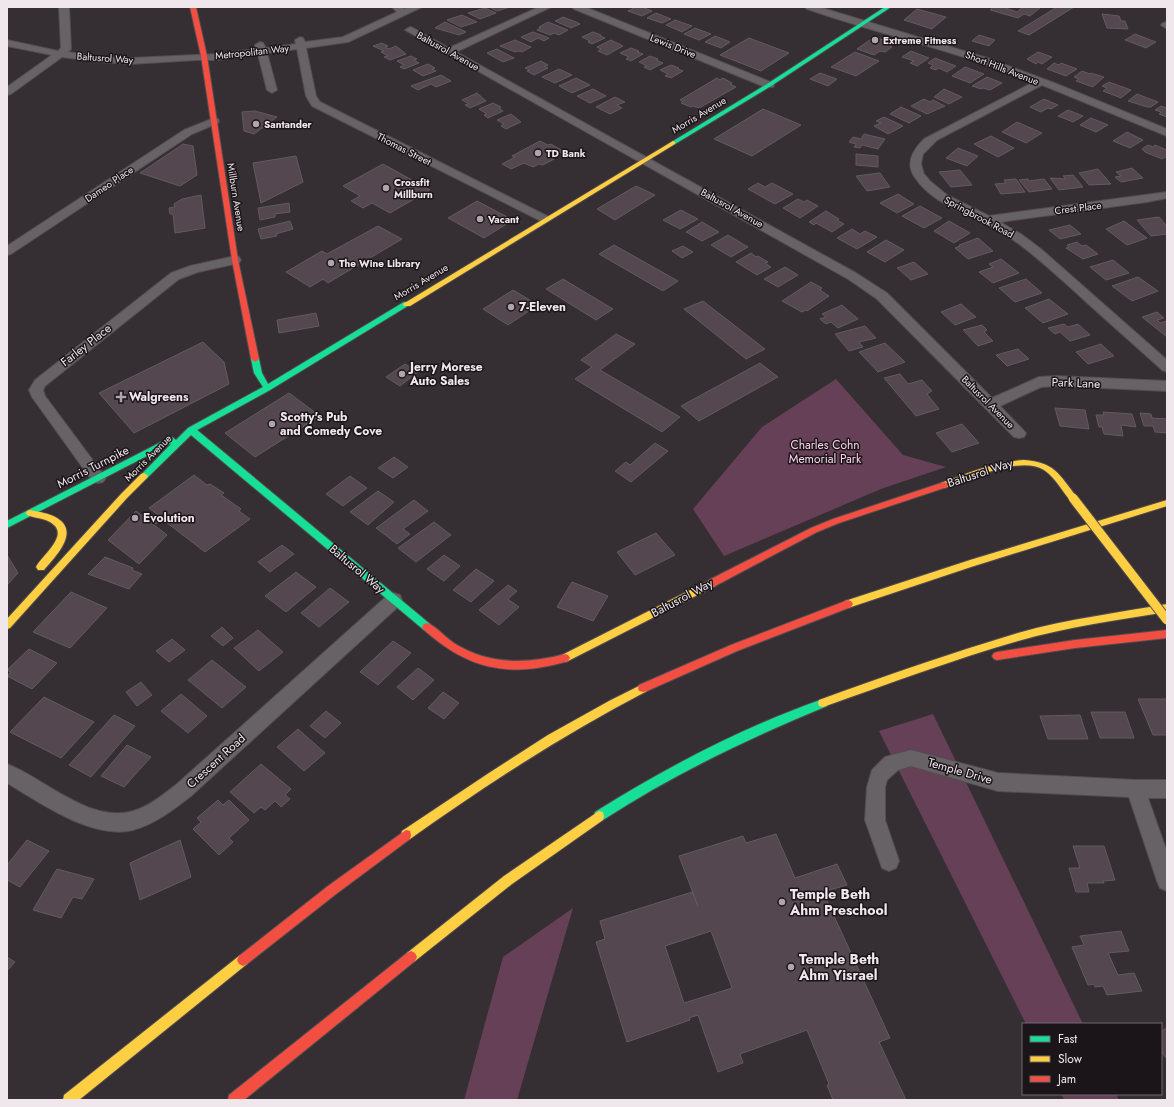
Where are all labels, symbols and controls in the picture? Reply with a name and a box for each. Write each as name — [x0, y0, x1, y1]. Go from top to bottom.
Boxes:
street label: Baltusrol Avenue — [414, 28, 482, 74]
street label: Lewis Drive — [648, 30, 698, 62]
place label: Extreme Fitness — [883, 33, 957, 48]
marker: Extreme Fitness — [870, 35, 880, 45]
street label: Metropolitan Way — [214, 41, 290, 63]
street label: Short Hills Avenue — [963, 47, 1041, 89]
street label: Baltusrol Way — [76, 49, 134, 67]
street label: Morris Avenue — [669, 93, 729, 137]
place label: Santander — [264, 117, 313, 132]
marker: Santander — [251, 119, 261, 129]
street label: Thomas Street — [374, 129, 434, 169]
place label: TD Bank — [546, 146, 586, 161]
marker: TD Bank — [533, 148, 543, 158]
street label: Dameo Place — [82, 162, 136, 206]
street label: Millburn Avenue — [223, 162, 249, 232]
place label: Crossfit Millburn — [394, 175, 433, 202]
marker: Crossfit Millburn — [381, 183, 391, 193]
street label: Baltusrol Avenue — [698, 185, 766, 231]
street label: Springbrook Road — [941, 192, 1017, 242]
street label: Crest Place — [1054, 198, 1102, 218]
place label: Vacant — [487, 212, 520, 227]
marker: Vacant — [475, 214, 485, 224]
place label: The Wine Library — [339, 256, 421, 271]
marker: The Wine Library — [326, 258, 336, 268]
street label: Morris Avenue — [391, 260, 451, 304]
place label: 7-Eleven — [519, 298, 566, 316]
marker: 7-Eleven — [506, 302, 516, 312]
street label: Farley Place — [57, 319, 115, 371]
place label: Jerry Morese Auto Sales — [408, 358, 483, 390]
marker: Jerry Morese Auto Sales — [397, 369, 407, 379]
street label: Baltusrol Avenue — [958, 372, 1018, 432]
street label: Park Lane — [1051, 373, 1101, 393]
place label: Walgreens — [129, 388, 189, 406]
marker: Walgreens — [116, 392, 126, 402]
place label: Scotty's Pub and Comedy Cove — [280, 408, 382, 440]
marker: Scotty's Pub and Comedy Cove — [267, 419, 277, 429]
street label: Morris Avenue — [121, 431, 175, 485]
park label: Charles Cohn Memorial Park — [789, 436, 862, 468]
street label: Morris Turnpike — [54, 441, 132, 493]
street label: Baltusrol Way — [945, 454, 1016, 492]
place label: Evolution — [143, 509, 195, 527]
marker: Evolution — [130, 513, 140, 523]
street label: Baltusrol Way — [325, 540, 389, 598]
street label: Baltusrol Way — [648, 574, 717, 622]
street label: Crescent Road — [183, 730, 249, 792]
street label: Temple Drive — [926, 753, 994, 789]
place label: Temple Beth Ahm Preschool — [789, 884, 888, 920]
marker: Temple Beth Ahm Preschool — [777, 897, 787, 907]
place label: Temple Beth Ahm Yisrael — [798, 949, 879, 985]
marker: Temple Beth Ahm Yisrael — [786, 962, 796, 972]
legend — [1022, 1023, 1162, 1095]
text: Fast — [1058, 1030, 1077, 1048]
text: Slow — [1058, 1050, 1083, 1068]
text: Jam — [1056, 1070, 1076, 1088]

